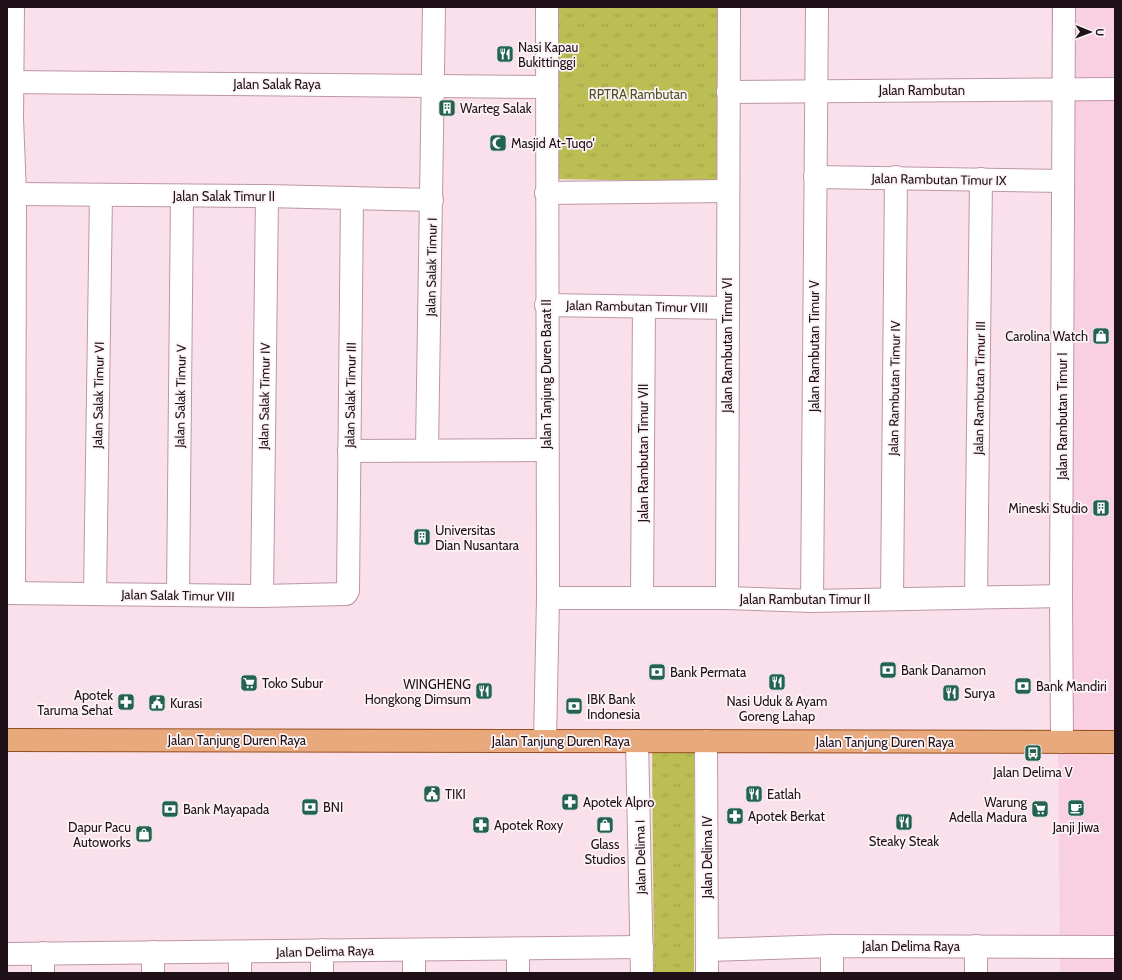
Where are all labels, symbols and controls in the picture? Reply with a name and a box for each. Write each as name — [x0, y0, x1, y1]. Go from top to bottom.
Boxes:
north arrow — [1070, 12, 1110, 52]
text: U — [1093, 28, 1107, 36]
place label: Nasi Kapau Bukittinggi — [518, 39, 578, 70]
restaurant icon: Nasi Kapau Bukittinggi — [495, 44, 515, 64]
street label: Jalan Salak Raya — [232, 76, 321, 92]
street label: Jalan Rambutan — [878, 82, 965, 98]
park label: RPTRA Rambutan — [589, 86, 687, 102]
building icon: Warteg Salak — [437, 98, 457, 118]
place label: Warteg Salak — [460, 100, 532, 116]
mosque icon: Masjid At-Tuqo' — [488, 133, 508, 153]
place label: Masjid At-Tuqo' — [511, 135, 595, 152]
street label: Jalan Rambutan Timur IX — [870, 170, 1007, 188]
street label: Jalan Salak Timur II — [172, 188, 275, 204]
street label: Jalan Salak Timur I — [422, 217, 440, 318]
street label: Jalan Rambutan Timur VI — [719, 277, 735, 414]
street label: Jalan Rambutan Timur V — [806, 280, 822, 413]
street label: Jalan Rambutan Timur VIII — [565, 297, 708, 315]
street label: Jalan Tanjung Duren Barat II — [538, 299, 555, 450]
street label: Jalan Rambutan Timur IV — [885, 320, 903, 457]
street label: Jalan Rambutan Timur III — [970, 321, 988, 456]
shop icon: Carolina Watch — [1091, 326, 1111, 346]
place label: Carolina Watch — [1005, 328, 1088, 344]
street label: Jalan Salak Timur VI — [89, 341, 107, 450]
street label: Jalan Salak Timur IV — [255, 342, 273, 451]
street label: Jalan Salak Timur III — [341, 342, 359, 449]
street label: Jalan Salak Timur V — [171, 344, 189, 449]
street label: Jalan Rambutan Timur I — [1054, 352, 1070, 481]
street label: Jalan Rambutan Timur VII — [635, 384, 651, 523]
building icon: Mineski Studio — [1091, 498, 1111, 518]
place label: Mineski Studio — [1008, 500, 1088, 516]
place label: Universitas Dian Nusantara — [435, 522, 520, 553]
building icon: Universitas Dian Nusantara — [412, 527, 432, 547]
street label: Jalan Salak Timur VIII — [120, 586, 235, 604]
street label: Jalan Rambutan Timur II — [739, 591, 870, 607]
bank icon: Bank Danamon — [878, 660, 898, 680]
bank icon: Bank Permata — [647, 662, 667, 682]
place label: Bank Danamon — [901, 662, 986, 678]
place label: Bank Permata — [670, 664, 747, 680]
restaurant icon: Nasi Uduk & Ayam Goreng Lahap — [767, 672, 787, 692]
supermarket icon: Toko Subur — [239, 673, 259, 693]
place label: Toko Subur — [262, 675, 324, 691]
place label: WINGHENG Hongkong Dimsum — [365, 676, 471, 707]
bank icon: Bank Mandiri — [1013, 676, 1033, 696]
place label: Bank Mandiri — [1036, 678, 1107, 694]
restaurant icon: WINGHENG Hongkong Dimsum — [474, 681, 494, 701]
restaurant icon: Surya — [941, 683, 961, 703]
place label: Surya — [964, 685, 996, 701]
place label: Apotek Taruma Sehat — [37, 687, 114, 718]
place label: IBK Bank Indonesia — [587, 691, 641, 722]
pharmacy icon: Apotek Taruma Sehat — [116, 692, 136, 712]
public building icon: Kurasi — [147, 693, 167, 713]
place label: Nasi Uduk & Ayam Goreng Lahap — [727, 693, 827, 724]
place label: Kurasi — [170, 695, 202, 711]
bank icon: IBK Bank Indonesia — [564, 696, 584, 716]
street label: Jalan Tanjung Duren Raya — [167, 732, 307, 749]
street label: Jalan Tanjung Duren Raya — [491, 733, 631, 750]
street label: Jalan Tanjung Duren Raya — [815, 734, 955, 751]
bus stop icon: Jalan Delima V — [1023, 743, 1043, 763]
place label: Jalan Delima V — [992, 764, 1073, 780]
public building icon: TIKI — [422, 784, 442, 804]
restaurant icon: Eatlah — [744, 784, 764, 804]
place label: TIKI — [445, 786, 466, 802]
place label: Eatlah — [767, 786, 801, 802]
pharmacy icon: Apotek Alpro — [560, 792, 580, 812]
place label: Apotek Alpro — [583, 794, 654, 810]
place label: Warung Adella Madura — [949, 794, 1028, 825]
bank icon: BNI — [300, 797, 320, 817]
cafe icon: Janji Jiwa — [1066, 798, 1086, 818]
bank icon: Bank Mayapada — [160, 799, 180, 819]
place label: BNI — [323, 799, 343, 815]
supermarket icon: Warung Adella Madura — [1030, 799, 1050, 819]
place label: Bank Mayapada — [183, 801, 270, 817]
pharmacy icon: Apotek Berkat — [725, 806, 745, 826]
place label: Apotek Berkat — [748, 808, 825, 824]
restaurant icon: Steaky Steak — [894, 812, 914, 832]
pharmacy icon: Apotek Roxy — [471, 815, 491, 835]
shop icon: Glass Studios — [595, 815, 615, 835]
street label: Jalan Delima IV — [699, 816, 715, 899]
place label: Apotek Roxy — [494, 817, 564, 833]
place label: Dapur Pacu Autoworks — [68, 819, 132, 850]
place label: Janji Jiwa — [1052, 819, 1100, 836]
street label: Jalan Delima I — [631, 820, 649, 895]
shop icon: Dapur Pacu Autoworks — [134, 824, 154, 844]
place label: Steaky Steak — [869, 833, 939, 849]
place label: Glass Studios — [584, 836, 626, 867]
street label: Jalan Delima Raya — [861, 938, 961, 954]
street label: Jalan Delima Raya — [275, 942, 375, 960]

